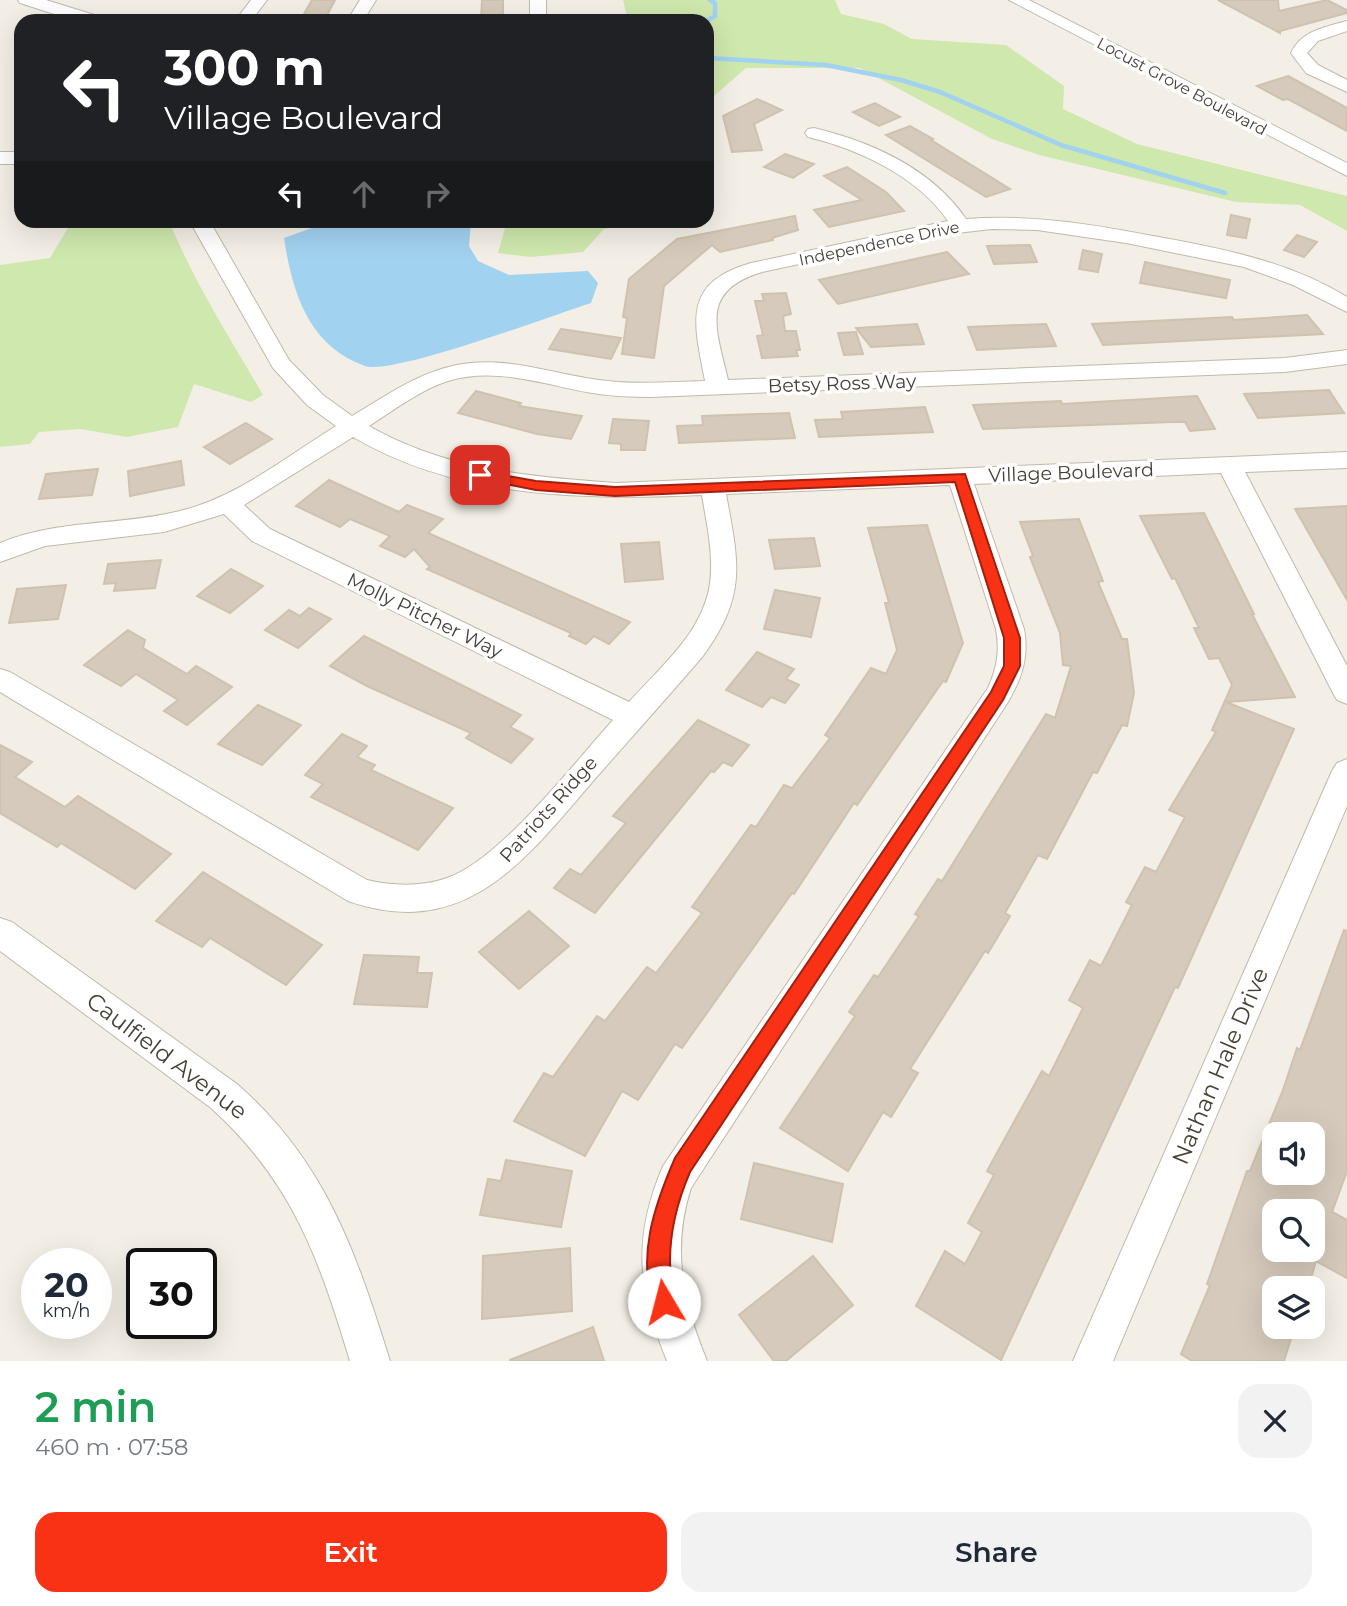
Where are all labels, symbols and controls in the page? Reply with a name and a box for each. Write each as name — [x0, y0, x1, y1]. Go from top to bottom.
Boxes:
street label: Locust Grove Boulevard — [1094, 34, 1270, 139]
text: 300 m — [164, 38, 325, 97]
icon: left — [49, 42, 140, 133]
text: Village Boulevard — [164, 98, 443, 137]
icon: left — [272, 175, 310, 213]
icon: ahead — [345, 175, 383, 213]
icon: right — [418, 175, 456, 213]
street label: Independence Drive — [797, 217, 961, 270]
street label: Betsy Ross Way — [767, 369, 917, 398]
pin — [450, 445, 510, 505]
icon: arrive — [461, 456, 499, 494]
street label: Village Boulevard — [988, 458, 1154, 487]
street label: Molly Pitcher Way — [343, 568, 507, 663]
street label: Patriots Ridge — [495, 751, 602, 867]
street label: Nathan Hale Drive — [1166, 963, 1274, 1169]
street label: Caulfield Avenue — [81, 987, 253, 1125]
map controls — [1262, 1122, 1325, 1339]
button: sound — [1262, 1122, 1325, 1185]
button: search — [1262, 1199, 1325, 1262]
speed limit sign: 30 — [126, 1248, 217, 1339]
text: 20 — [44, 1263, 89, 1306]
position arrow — [627, 1265, 701, 1339]
button: layers — [1262, 1276, 1325, 1339]
text: km/h — [42, 1300, 91, 1322]
text: 2 min — [35, 1381, 156, 1433]
button: close — [1238, 1384, 1312, 1458]
text: 460 m · 07:58 — [35, 1433, 188, 1461]
button: Exit — [35, 1512, 667, 1592]
button: Share — [681, 1512, 1312, 1592]

